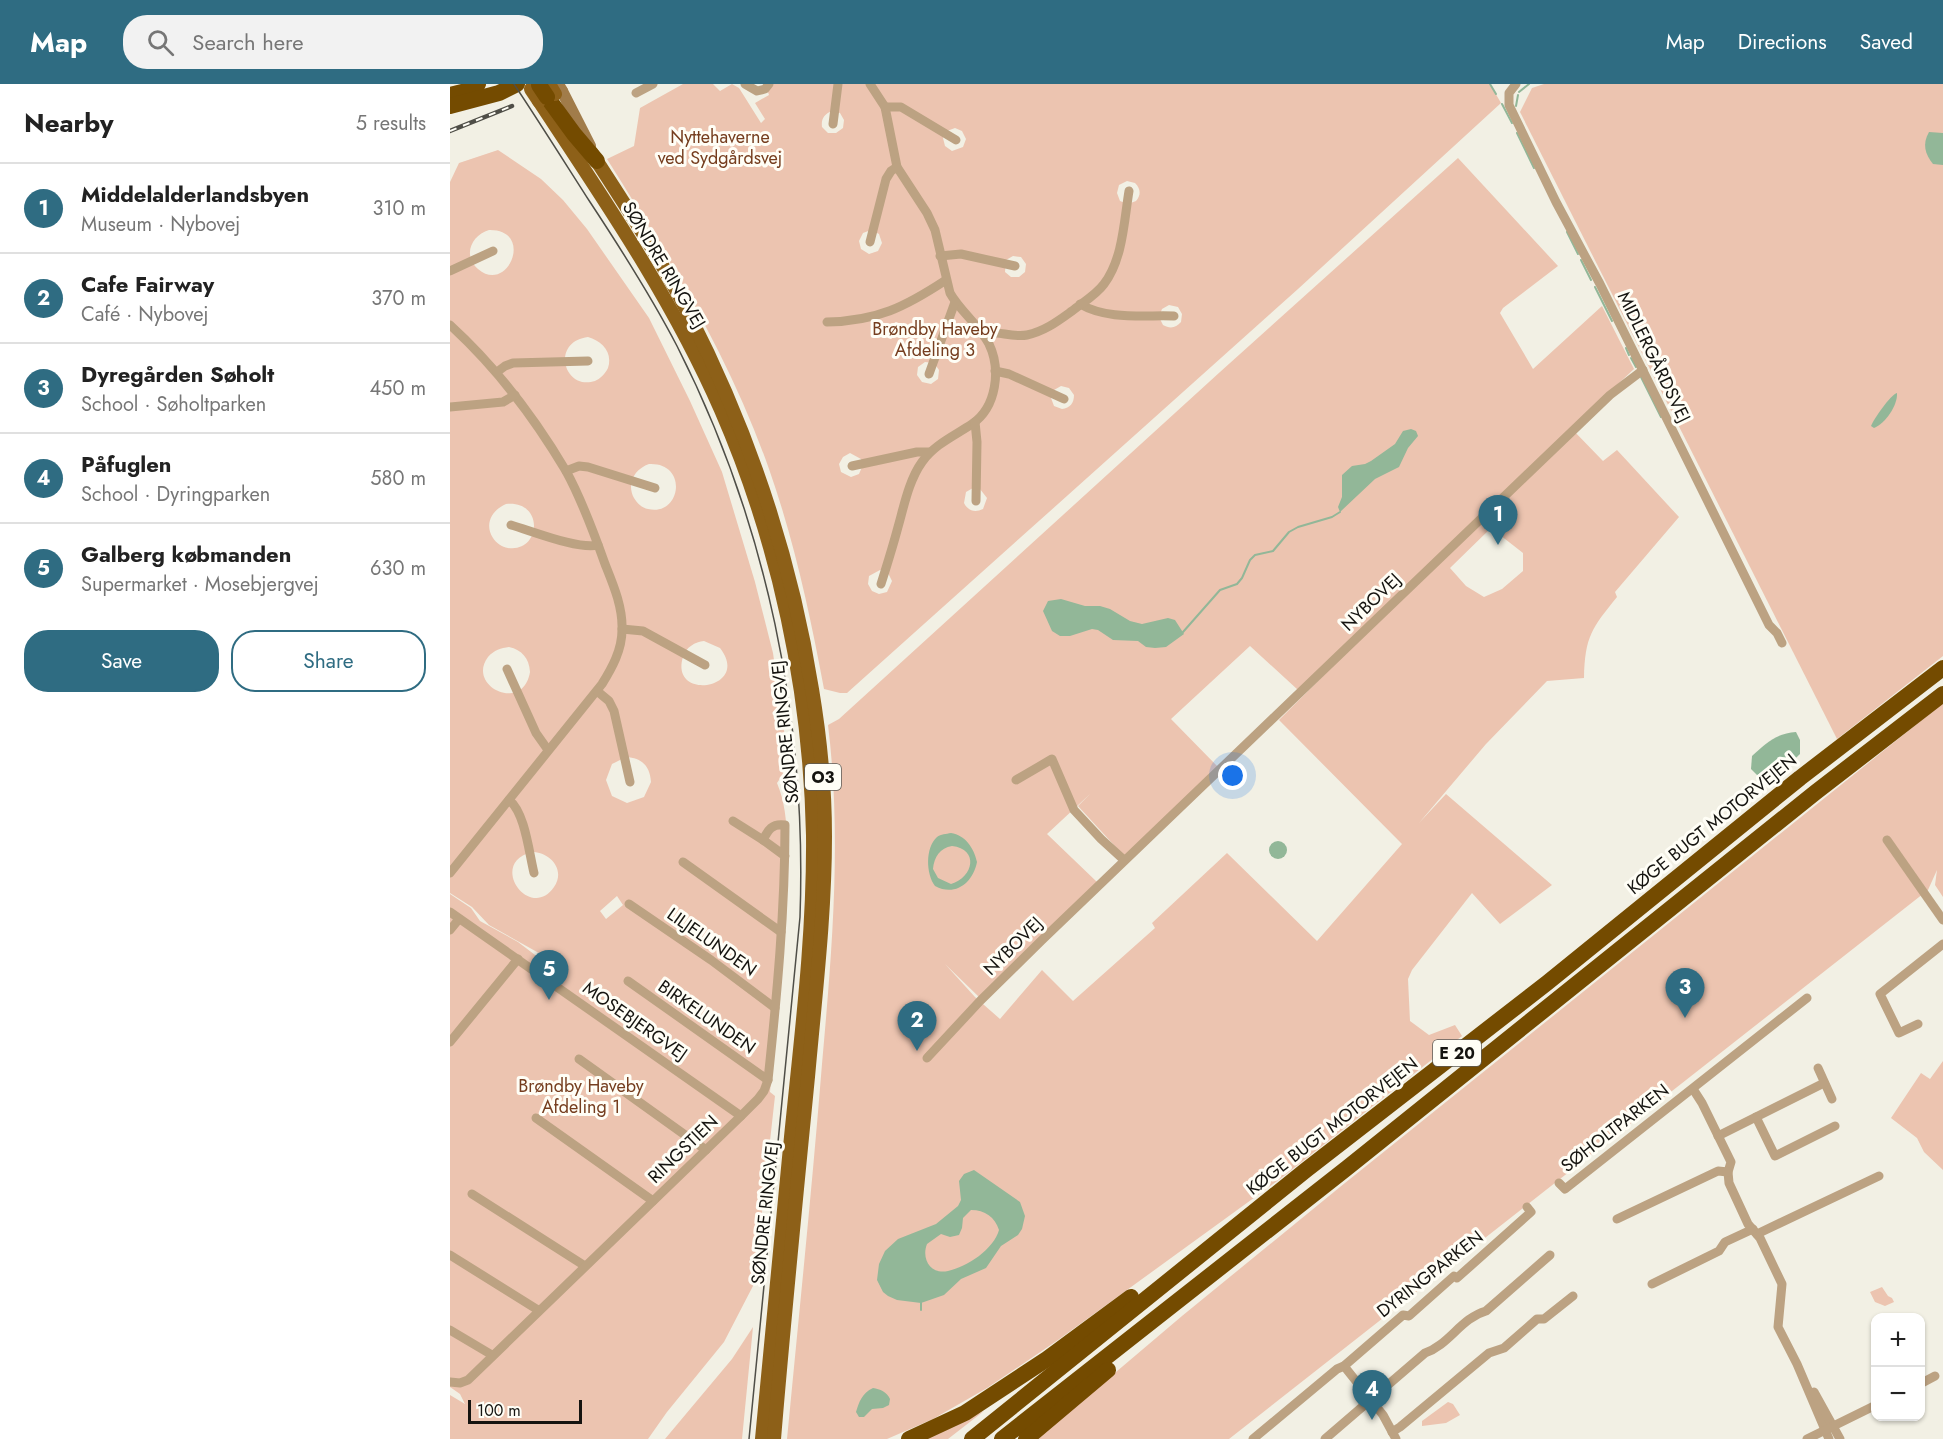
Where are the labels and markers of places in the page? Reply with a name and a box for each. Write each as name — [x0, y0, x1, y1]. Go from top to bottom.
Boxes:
pin: 1 — [1478, 496, 1518, 545]
pin: 5 — [530, 950, 568, 1000]
pin: 3 — [1666, 968, 1704, 1018]
pin: 2 — [898, 1002, 936, 1051]
pin: 4 — [1352, 1370, 1392, 1420]

